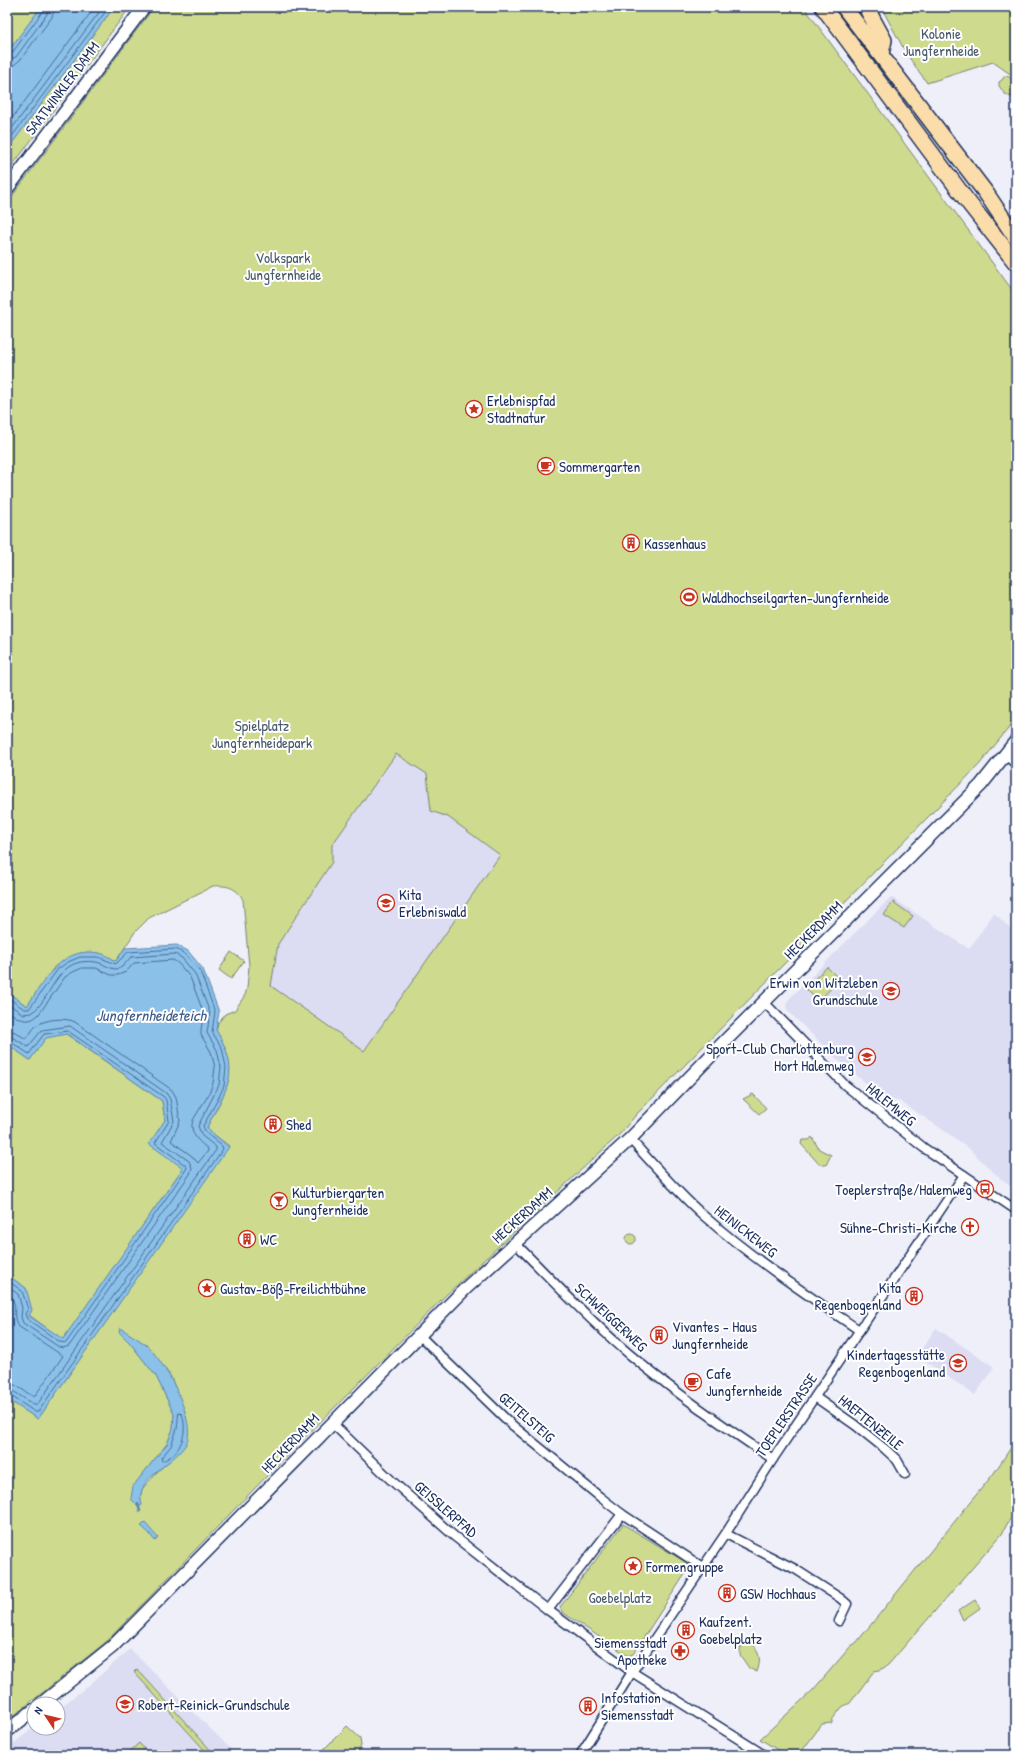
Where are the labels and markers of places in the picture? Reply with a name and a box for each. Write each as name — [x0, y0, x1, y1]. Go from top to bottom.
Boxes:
place label: Erlebnispfad Stadtnatur — [487, 390, 555, 428]
place icon: Erlebnispfad Stadtnatur — [464, 399, 484, 419]
cafe icon: Sommergarten — [536, 456, 556, 476]
place label: Sommergarten — [559, 456, 641, 477]
building icon: Kassenhaus — [621, 533, 641, 553]
place label: Kassenhaus — [644, 533, 706, 554]
sports icon: Waldhochseilgarten-Jungfernheide — [679, 587, 699, 607]
place label: Waldhochseilgarten-Jungfernheide — [702, 587, 889, 608]
place label: Kita Erlebniswald — [399, 884, 466, 922]
school or university icon: Kita Erlebniswald — [376, 893, 396, 913]
place label: Erwin von Witzleben Grundschule — [770, 972, 878, 1010]
school or university icon: Erwin von Witzleben Grundschule — [881, 981, 901, 1001]
place label: Sport-Club Charlottenburg Hort Halemweg — [706, 1038, 854, 1076]
school or university icon: Sport-Club Charlottenburg Hort Halemweg — [857, 1047, 877, 1067]
building icon: Shed — [263, 1114, 283, 1134]
place label: Shed — [286, 1114, 311, 1135]
place label: Toeplerstraße/Halemweg — [835, 1179, 972, 1200]
bus stop icon: Toeplerstraße/Halemweg — [975, 1179, 995, 1199]
place label: Kulturbiergarten Jungfernheide — [292, 1182, 385, 1220]
bar icon: Kulturbiergarten Jungfernheide — [269, 1191, 289, 1211]
place label: Sühne-Christi-Kirche — [840, 1217, 957, 1238]
church icon: Sühne-Christi-Kirche — [960, 1217, 980, 1237]
building icon: WC — [237, 1229, 257, 1249]
place label: WC — [260, 1229, 277, 1250]
place label: Kita Regenbogenland — [815, 1277, 901, 1315]
place icon: Gustav-Böß-Freilichtbühne — [197, 1278, 217, 1298]
place label: Gustav-Böß-Freilichtbühne — [220, 1278, 366, 1299]
building icon: Kita Regenbogenland — [904, 1286, 924, 1306]
place label: Vivantes - Haus Jungfernheide — [672, 1316, 757, 1354]
building icon: Vivantes - Haus Jungfernheide — [649, 1325, 669, 1345]
place label: Kindertagesstätte Regenbogenland — [847, 1344, 945, 1382]
school or university icon: Kindertagesstätte Regenbogenland — [948, 1353, 968, 1373]
place label: Cafe Jungfernheide — [706, 1363, 782, 1401]
cafe icon: Cafe Jungfernheide — [683, 1372, 703, 1392]
place icon: Formengruppe — [623, 1556, 643, 1576]
place label: Formengruppe — [645, 1556, 724, 1577]
building icon: GSW Hochhaus — [717, 1583, 737, 1603]
place label: GSW Hochhaus — [740, 1583, 816, 1604]
place label: Kaufzent. Goebelplatz — [699, 1611, 763, 1649]
building icon: Kaufzent. Goebelplatz — [676, 1620, 696, 1640]
place label: Siemensstadt Apotheke — [594, 1632, 668, 1670]
pharmacy icon: Siemensstadt Apotheke — [670, 1641, 690, 1661]
place label: Infostation Siemensstadt — [601, 1687, 675, 1725]
school or university icon: Robert-Reinick-Grundschule — [115, 1694, 135, 1714]
place label: Robert-Reinick-Grundschule — [138, 1694, 290, 1715]
building icon: Infostation Siemensstadt — [578, 1696, 598, 1716]

